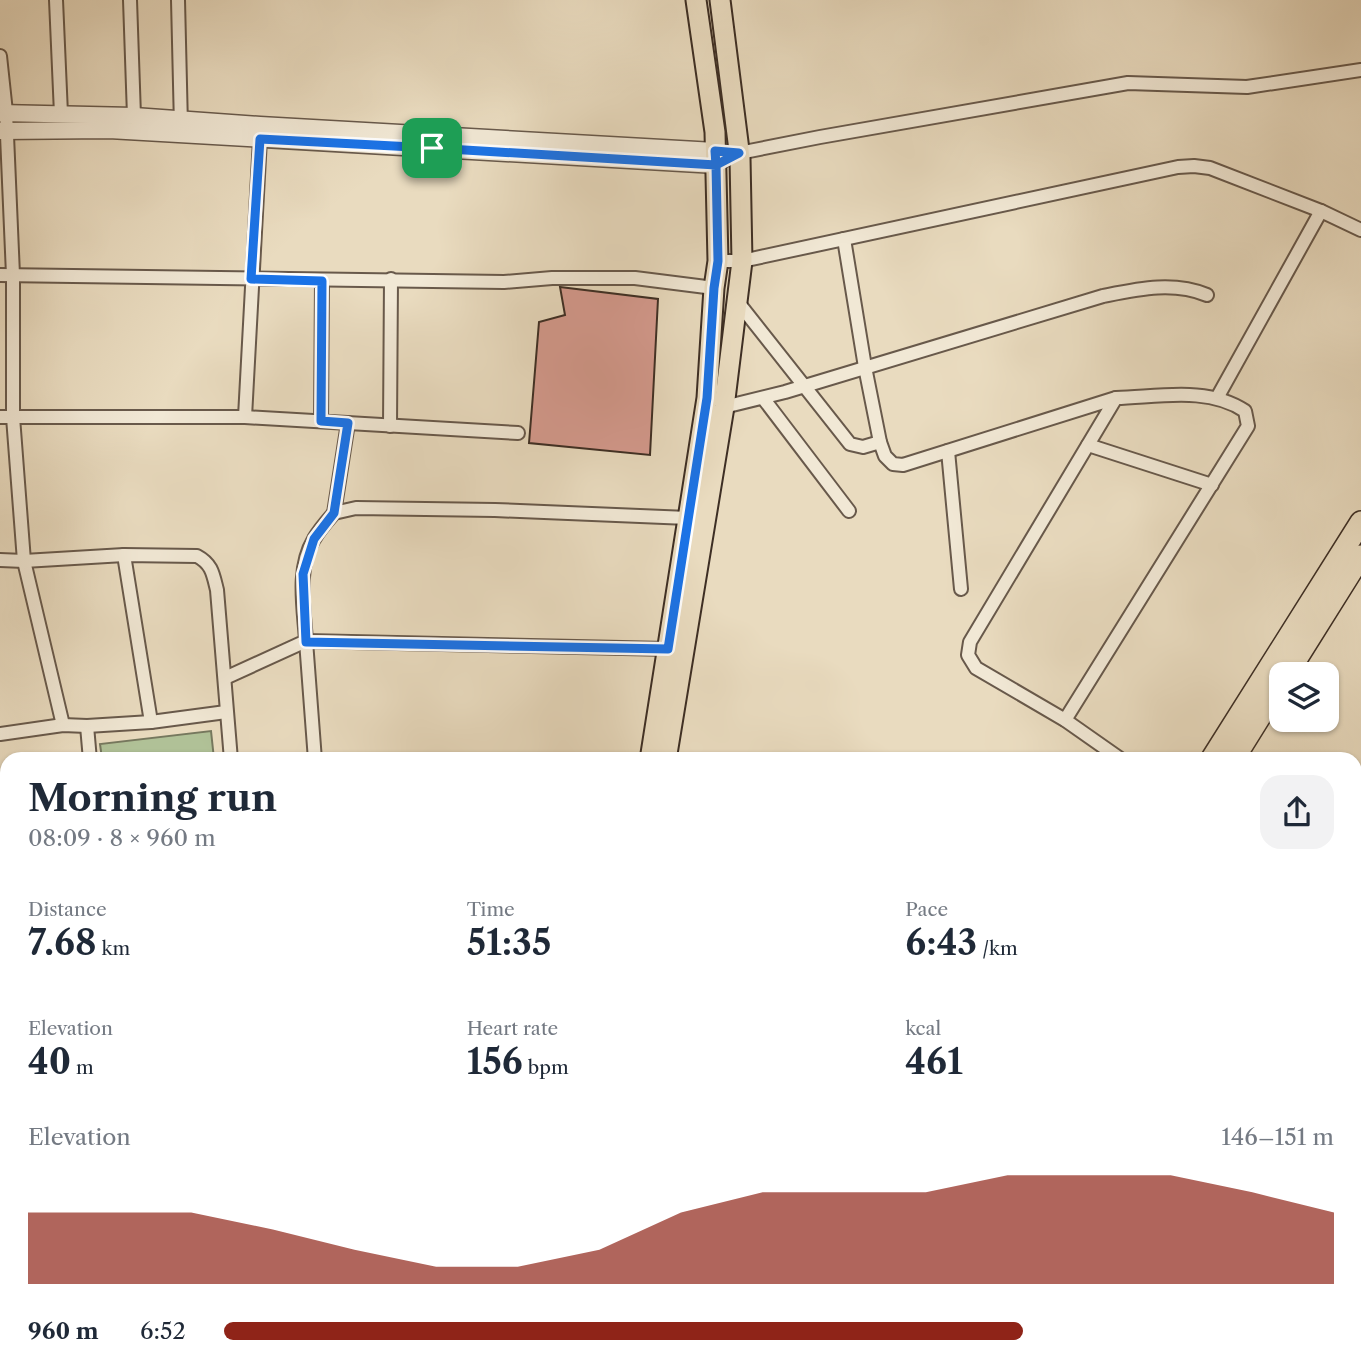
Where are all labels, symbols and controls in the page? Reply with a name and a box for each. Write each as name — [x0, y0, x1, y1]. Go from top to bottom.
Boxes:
pin — [402, 118, 462, 178]
icon: arrive — [413, 129, 451, 167]
map controls — [1269, 662, 1339, 732]
button: layers — [1269, 662, 1339, 732]
text: Morning run — [28, 774, 277, 821]
button: share — [1260, 775, 1334, 849]
text: 08:09 · 8 × 960 m — [28, 824, 216, 852]
text: Distance — [28, 898, 107, 921]
text: Time — [467, 898, 515, 921]
text: Pace — [905, 898, 948, 921]
text: 7.68 — [28, 921, 97, 964]
text: 51:35 — [467, 921, 551, 964]
text: 6:43 — [905, 921, 977, 964]
text: km — [97, 937, 130, 960]
text: /km — [977, 937, 1018, 960]
text: Elevation — [28, 1017, 113, 1040]
text: Heart rate — [467, 1017, 558, 1040]
text: kcal — [905, 1017, 941, 1040]
text: 40 — [28, 1040, 71, 1083]
text: 156 — [467, 1040, 523, 1083]
text: 461 — [905, 1040, 963, 1083]
text: m — [71, 1056, 94, 1079]
text: bpm — [523, 1056, 569, 1079]
text: Elevation — [28, 1123, 131, 1151]
text: 146–151 m — [1221, 1123, 1334, 1151]
text: 960 m — [28, 1317, 99, 1345]
text: 6:52 — [140, 1317, 186, 1345]

